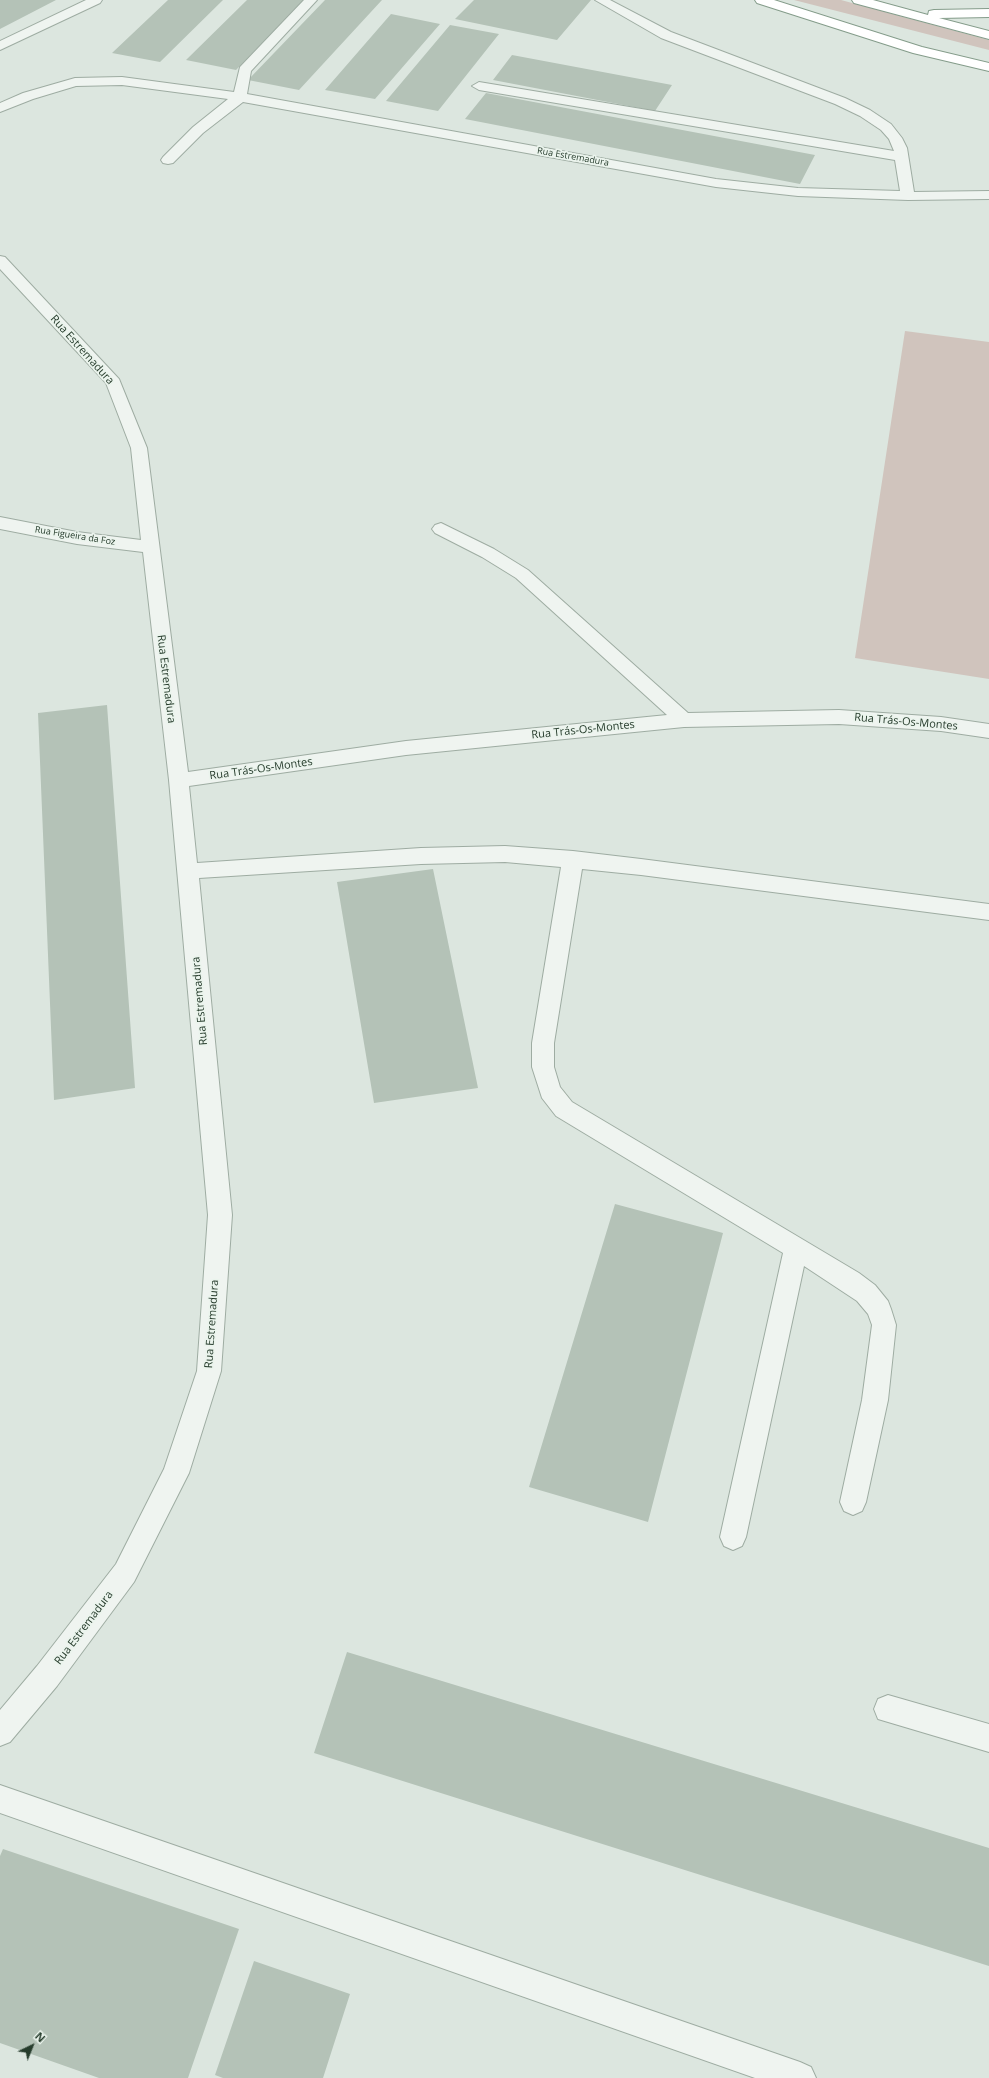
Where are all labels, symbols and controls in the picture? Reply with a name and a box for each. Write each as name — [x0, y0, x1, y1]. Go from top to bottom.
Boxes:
street label: Rua Estremadura — [536, 145, 610, 169]
street label: Rua Estremadura — [47, 313, 117, 387]
street label: Rua Figueira da Foz — [34, 524, 116, 548]
street label: Rua Estremadura — [154, 634, 178, 724]
street label: Rua Trás-Os-Montes — [854, 711, 958, 733]
street label: Rua Trás-Os-Montes — [531, 718, 635, 742]
street label: Rua Trás-Os-Montes — [209, 755, 313, 783]
street label: Rua Estremadura — [190, 956, 210, 1046]
street label: Rua Estremadura — [202, 1279, 222, 1369]
street label: Rua Estremadura — [52, 1589, 116, 1667]
north arrow — [12, 2026, 52, 2066]
text: N — [32, 2028, 49, 2045]

